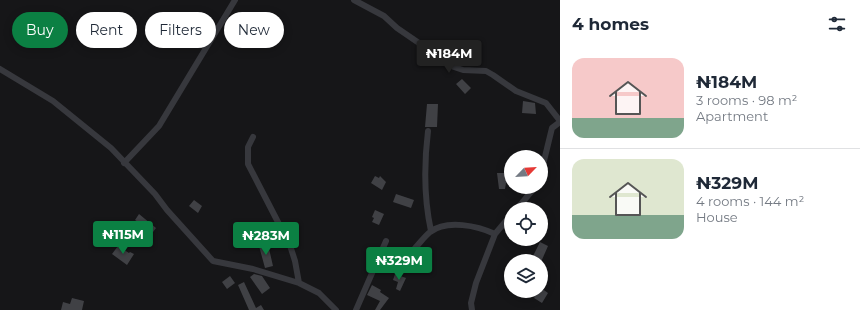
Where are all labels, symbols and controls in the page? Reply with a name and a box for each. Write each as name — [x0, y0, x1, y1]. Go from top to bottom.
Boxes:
chip: Buy — [12, 12, 68, 48]
chip: Rent — [76, 12, 137, 48]
chip: Filters — [145, 12, 216, 48]
chip: New — [224, 12, 284, 48]
icon: filters — [826, 13, 848, 35]
text: 4 homes — [572, 14, 649, 34]
pin: ₦184M — [421, 40, 477, 74]
text: ₦184M — [426, 45, 472, 61]
text: ₦184M — [696, 72, 757, 92]
icon: home — [604, 74, 652, 122]
text: 3 rooms · 98 m² — [696, 92, 797, 108]
text: Apartment — [696, 108, 768, 124]
north arrow — [504, 150, 548, 194]
map controls — [504, 150, 548, 298]
text: ₦329M — [696, 173, 758, 193]
icon: home — [604, 175, 652, 223]
text: 4 rooms · 144 m² — [696, 193, 804, 209]
button: locate — [504, 202, 548, 246]
text: House — [696, 209, 738, 225]
pin: ₦115M — [95, 221, 151, 255]
pin: ₦283M — [238, 222, 294, 256]
text: ₦115M — [102, 226, 144, 242]
text: ₦283M — [242, 227, 290, 243]
pin: ₦329M — [371, 247, 427, 281]
text: ₦329M — [375, 252, 423, 268]
button: layers — [504, 254, 548, 298]

